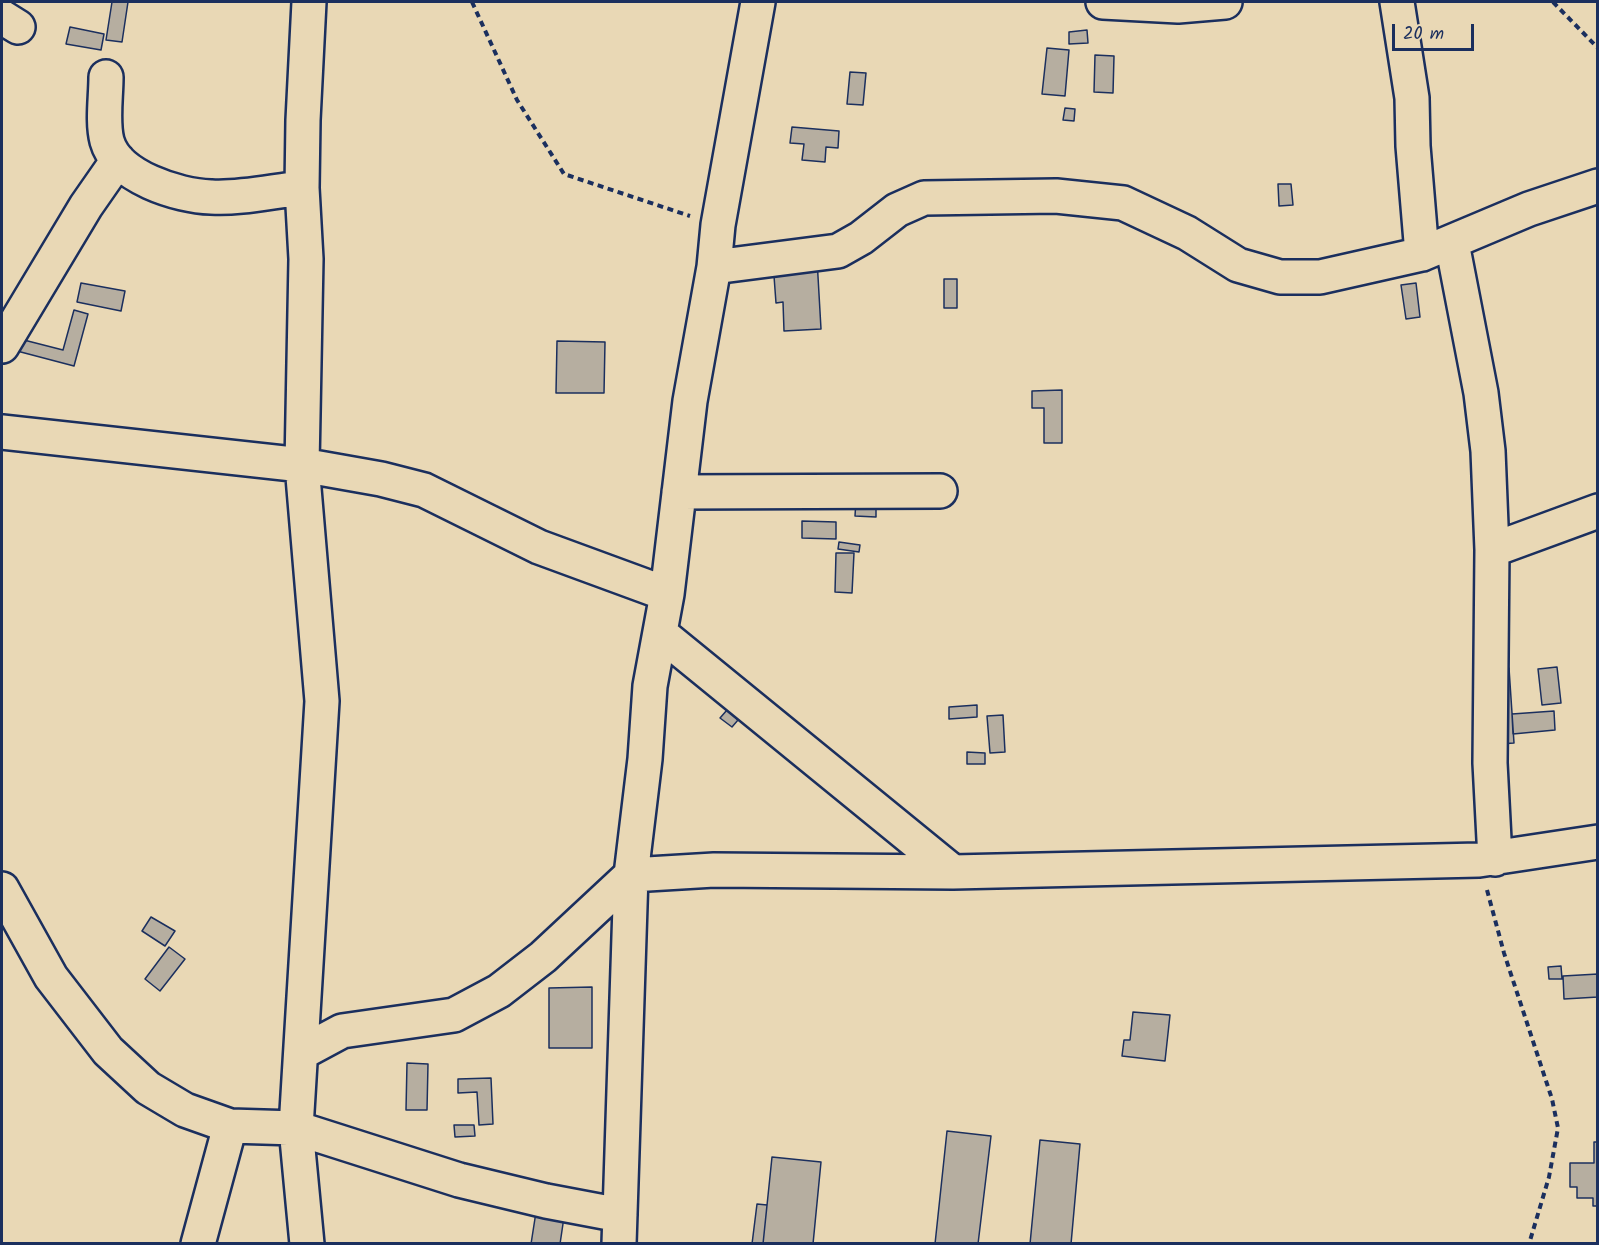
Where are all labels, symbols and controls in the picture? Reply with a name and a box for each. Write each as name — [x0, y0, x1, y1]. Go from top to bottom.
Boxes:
scale bar — [1395, 12, 1478, 50]
text: 20 m — [1403, 20, 1444, 49]

